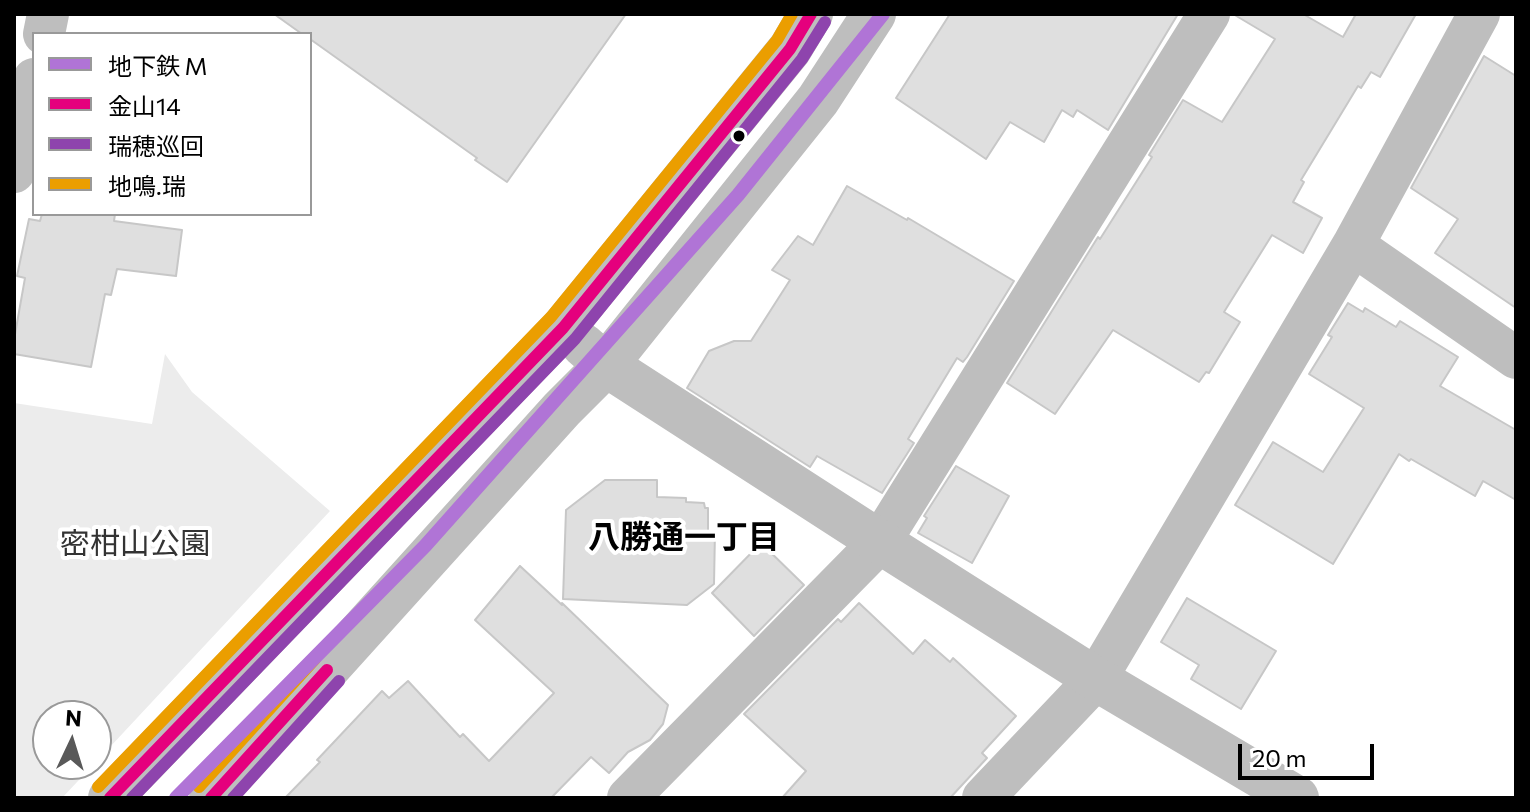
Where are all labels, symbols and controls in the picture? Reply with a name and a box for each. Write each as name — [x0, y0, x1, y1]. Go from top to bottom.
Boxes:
legend — [32, 32, 312, 216]
text: 地下鉄 M — [108, 51, 208, 80]
text: 金山14 — [108, 91, 181, 120]
unlabelled marker — [731, 128, 747, 144]
text: 瑞穂巡回 — [108, 131, 204, 160]
text: 地鳴.瑞 — [108, 171, 186, 200]
district label: 八勝通一丁目 — [588, 518, 780, 556]
park label: 密柑山公園 — [60, 526, 210, 562]
north arrow — [32, 700, 112, 780]
text: N — [64, 704, 83, 732]
scale bar — [1242, 728, 1378, 778]
text: 20 m — [1252, 743, 1306, 772]

